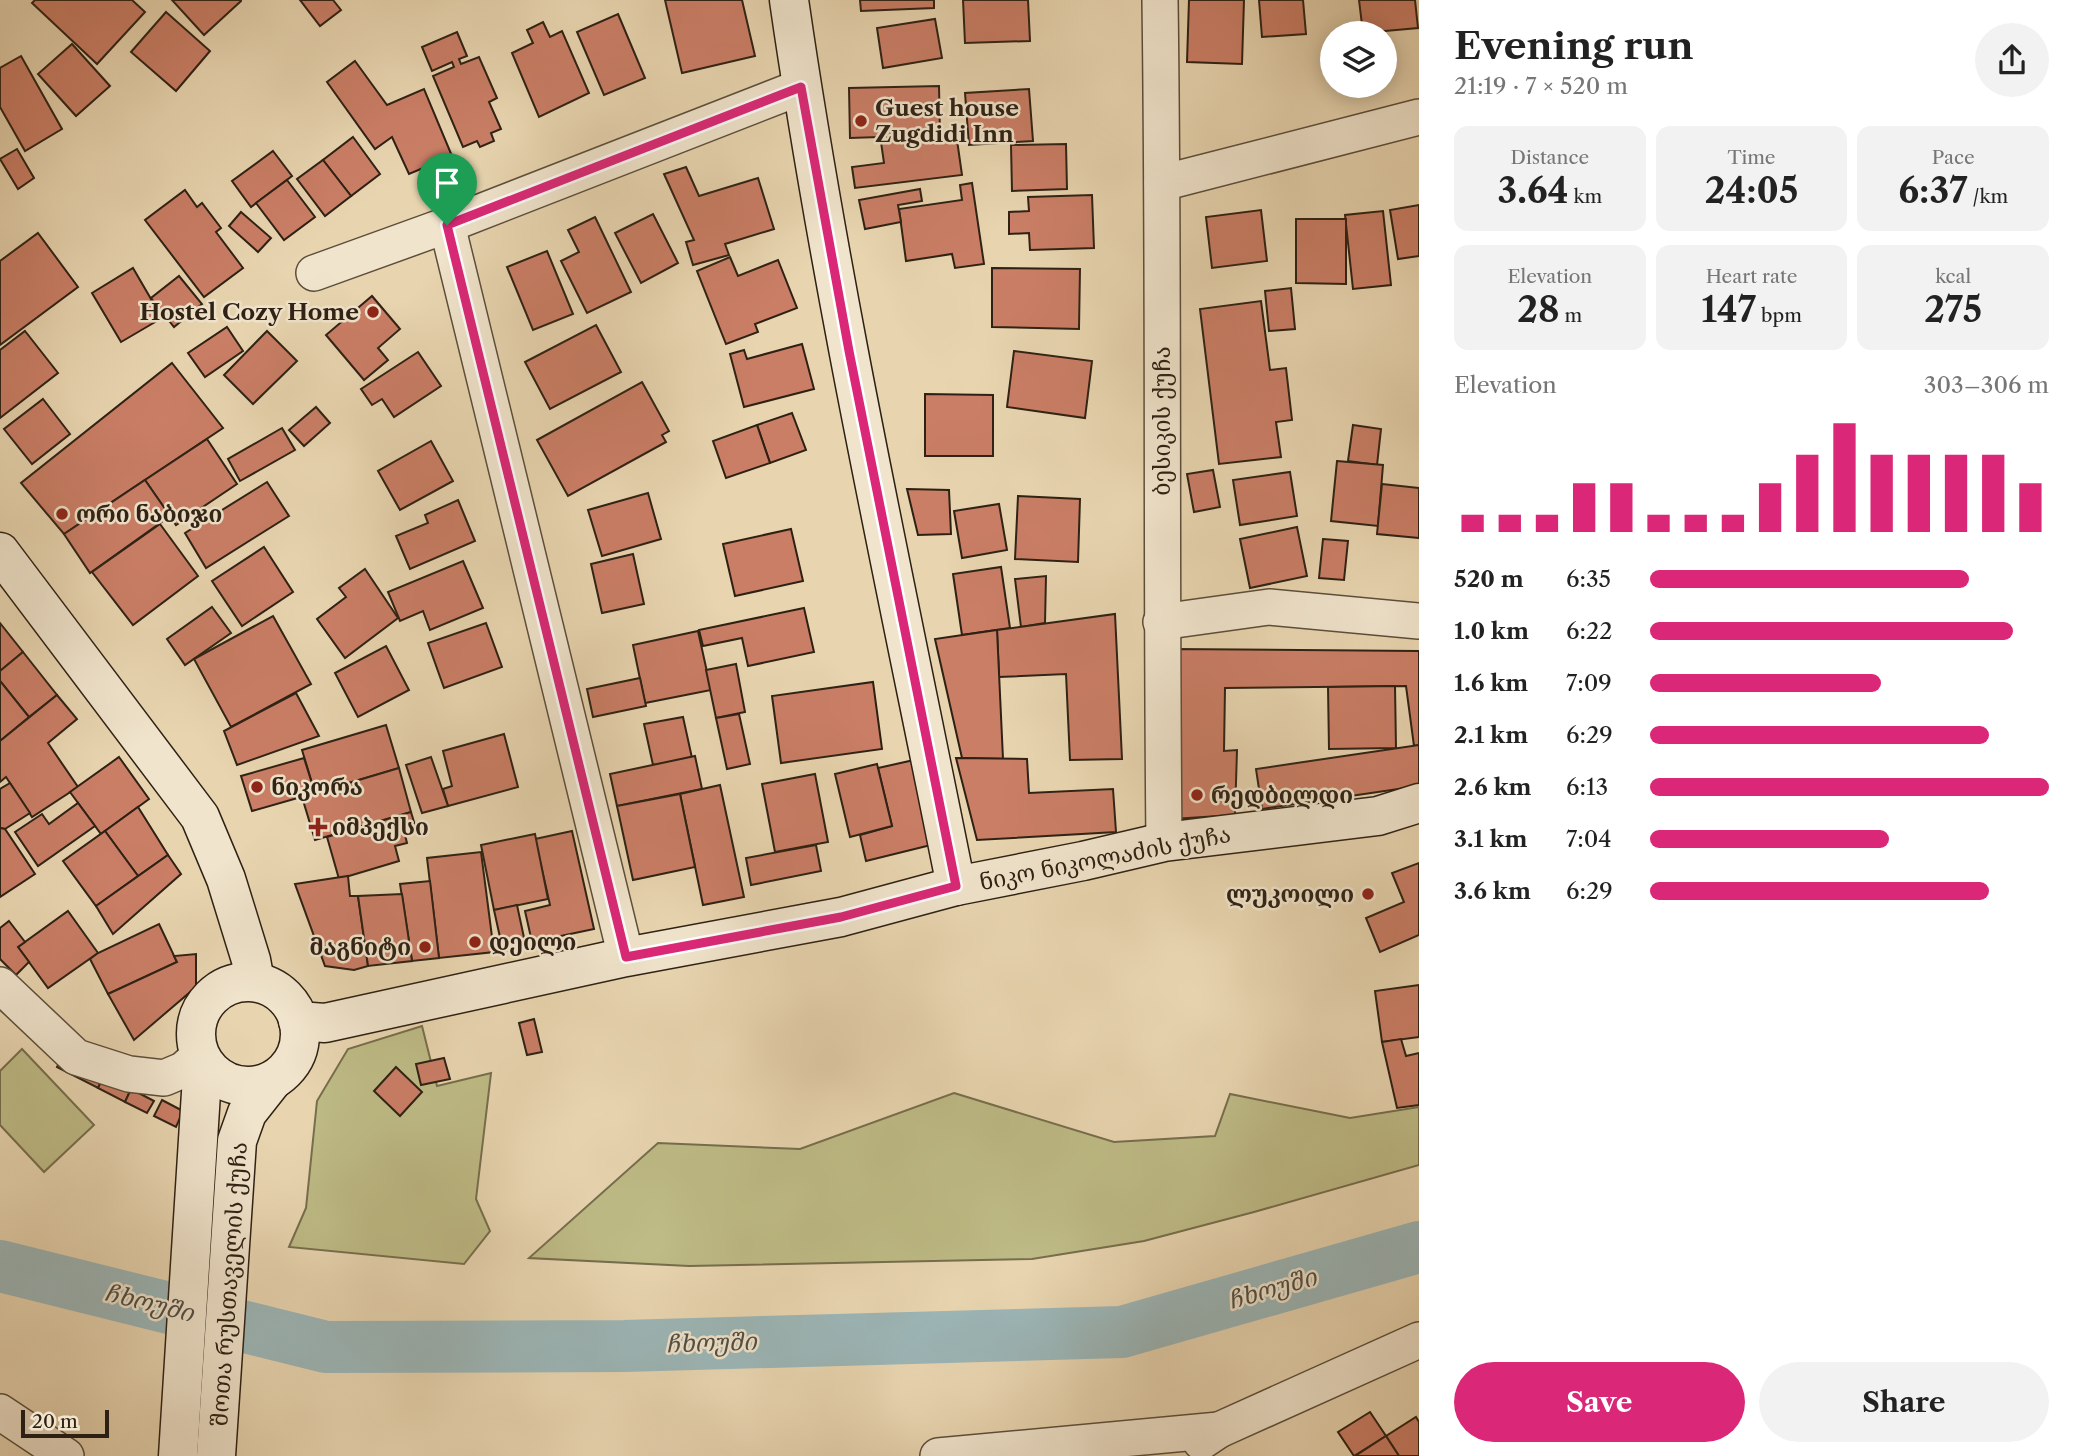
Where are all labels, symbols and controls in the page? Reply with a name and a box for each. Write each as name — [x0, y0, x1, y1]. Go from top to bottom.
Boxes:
map controls — [1320, 21, 1397, 98]
button: layers — [1320, 21, 1397, 98]
text: Evening run — [1454, 22, 1694, 69]
button: share — [1975, 23, 2049, 97]
text: 21:19 · 7 × 520 m — [1454, 72, 1628, 100]
place label: Guest house Zugdidi Inn — [875, 94, 1019, 148]
marker: Guest house Zugdidi Inn — [853, 113, 869, 129]
text: Distance — [1511, 146, 1589, 169]
text: Time — [1727, 146, 1776, 169]
text: Pace — [1932, 146, 1975, 169]
pin — [417, 153, 477, 225]
icon: arrive — [428, 164, 466, 202]
text: 3.64 — [1497, 169, 1569, 212]
text: 24:05 — [1705, 169, 1798, 212]
text: 6:37 — [1898, 169, 1968, 212]
text: km — [1569, 185, 1602, 208]
text: /km — [1968, 185, 2008, 208]
text: Elevation — [1507, 265, 1592, 288]
text: Heart rate — [1706, 265, 1797, 288]
text: kcal — [1935, 265, 1971, 288]
text: 28 — [1517, 288, 1560, 331]
text: 147 — [1701, 288, 1756, 331]
text: 275 — [1924, 288, 1982, 331]
place label: Hostel Cozy Home — [139, 298, 359, 326]
marker: Hostel Cozy Home — [365, 304, 381, 320]
text: m — [1560, 304, 1582, 327]
text: bpm — [1756, 304, 1802, 327]
street label: ბესიკის ქუჩა — [1148, 346, 1176, 496]
text: Elevation — [1454, 371, 1557, 399]
text: 303–306 m — [1924, 371, 2049, 399]
place label: ორი ნაბიჯი — [76, 500, 222, 528]
marker: ორი ნაბიჯი — [54, 506, 70, 522]
text: 520 m — [1454, 565, 1524, 593]
text: 6:35 — [1566, 565, 1611, 593]
text: 1.0 km — [1454, 617, 1529, 645]
text: 6:22 — [1566, 617, 1612, 645]
text: 1.6 km — [1454, 669, 1528, 697]
text: 7:09 — [1566, 669, 1612, 697]
text: 2.1 km — [1454, 721, 1528, 749]
text: 6:29 — [1566, 721, 1613, 749]
place label: ნიკორა — [271, 773, 363, 801]
text: 2.6 km — [1454, 773, 1532, 801]
text: 6:13 — [1566, 773, 1608, 801]
marker: ნიკორა — [249, 779, 265, 795]
place label: რედბილდი — [1211, 781, 1353, 809]
marker: რედბილდი — [1189, 787, 1205, 803]
place label: იმპექსი — [332, 813, 429, 841]
marker: იმპექსი — [310, 819, 326, 835]
street label: ნიკო ნიკოლაძის ქუჩა — [977, 820, 1233, 896]
text: 3.1 km — [1454, 825, 1528, 853]
text: 7:04 — [1566, 825, 1612, 853]
text: 3.6 km — [1454, 877, 1531, 905]
text: 6:29 — [1566, 877, 1613, 905]
place label: ლუკოილი — [1226, 880, 1354, 908]
marker: ლუკოილი — [1360, 886, 1376, 902]
place label: დეილი — [489, 928, 576, 956]
place label: მაგნიტი — [310, 933, 411, 961]
marker: დეილი — [467, 934, 483, 950]
marker: მაგნიტი — [417, 939, 433, 955]
street label: შოთა რუსთაველის ქუჩა — [205, 1141, 253, 1427]
water label: ჩხოუში — [1224, 1262, 1321, 1316]
water label: ჩხოუში — [101, 1277, 198, 1329]
water label: ჩხოუში — [665, 1326, 758, 1360]
button: Save — [1454, 1362, 1745, 1442]
button: Share — [1759, 1362, 2049, 1442]
scale bar — [21, 1407, 108, 1439]
text: 20 m — [32, 1410, 78, 1433]

